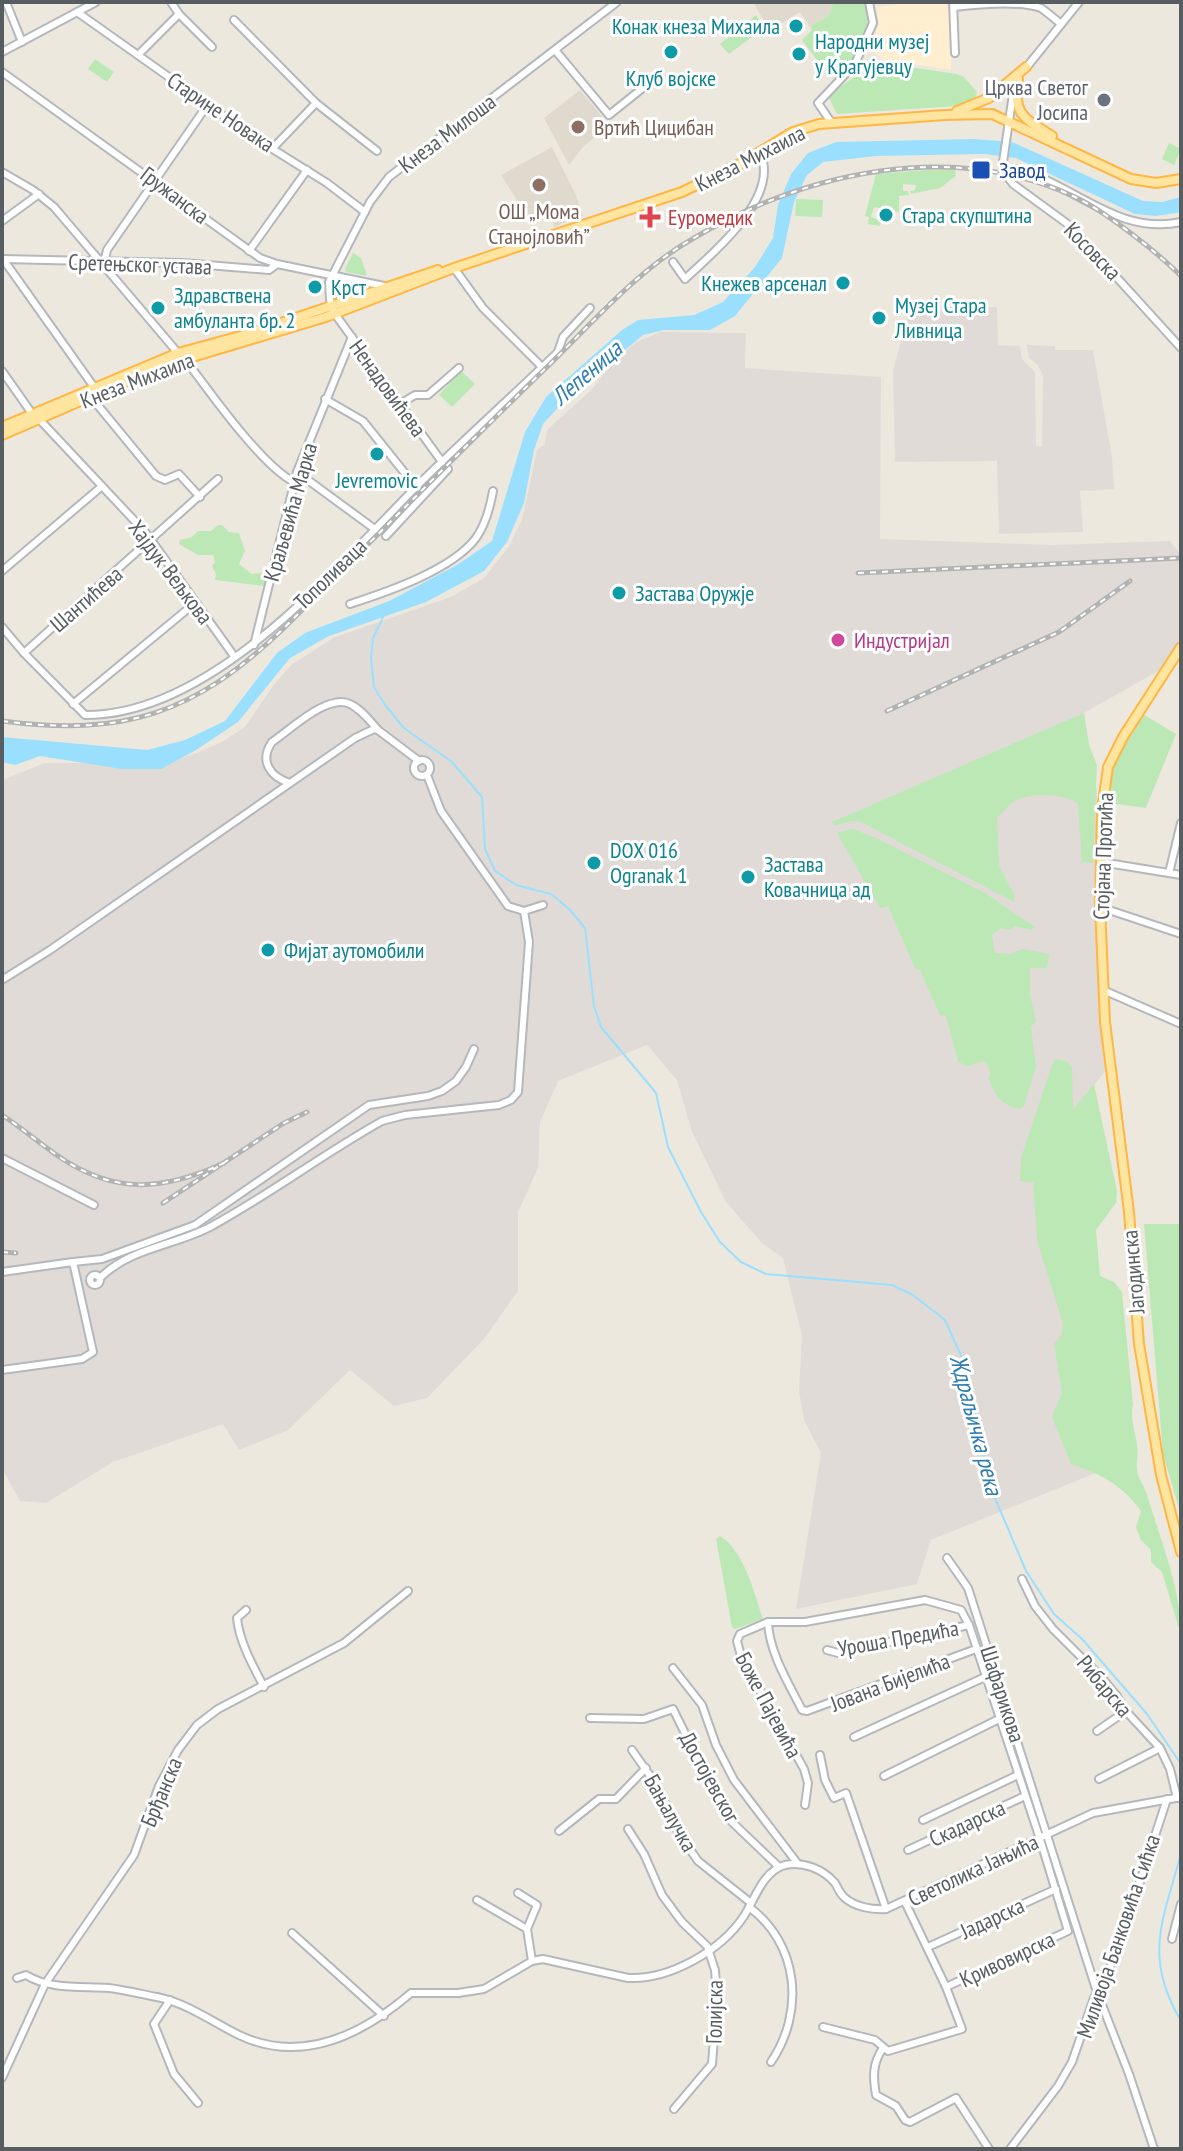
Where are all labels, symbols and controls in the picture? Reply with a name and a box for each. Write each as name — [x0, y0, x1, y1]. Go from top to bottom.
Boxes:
place label: Конак кнеза Михаила — [612, 12, 780, 40]
marker: Конак кнеза Михаила — [787, 17, 805, 35]
place label: Народни музеј у Крагујевцу — [815, 27, 930, 80]
marker: Клуб војске — [662, 43, 680, 61]
marker: Народни музеј у Крагујевцу — [790, 45, 808, 63]
place label: Клуб војске — [626, 64, 716, 92]
street label: Старине Новака — [162, 66, 280, 158]
place label: Црква Светог Јосипа — [985, 73, 1088, 126]
street label: Кнеза Милоша — [393, 87, 501, 179]
marker: Црква Светог Јосипа — [1095, 91, 1113, 109]
place label: Вртић Цицибан — [594, 113, 714, 141]
marker: Вртић Цицибан — [569, 118, 587, 136]
street label: Кнеза Михаила — [690, 118, 810, 198]
place label: Завод — [999, 156, 1046, 184]
marker: Завод — [970, 159, 992, 181]
street label: Гружанска — [135, 160, 215, 230]
marker: ОШ „Мома Станојловић” — [530, 176, 548, 194]
place label: ОШ „Мома Станојловић” — [488, 197, 590, 250]
place label: Стара скупштина — [902, 201, 1032, 229]
place label: Еуромедик — [668, 203, 753, 231]
marker: Еуромедик — [639, 206, 661, 228]
marker: Стара скупштина — [877, 206, 895, 224]
street label: Косовска — [1059, 216, 1127, 286]
street label: Сретењског устава — [68, 248, 212, 280]
place label: Кнежев арсенал — [701, 269, 827, 297]
place label: Крст — [331, 273, 367, 301]
marker: Кнежев арсенал — [834, 274, 852, 292]
marker: Крст — [306, 278, 324, 296]
place label: Здравствена амбуланта бр. 2 — [174, 281, 295, 334]
place label: Музеј Стара Ливница — [894, 291, 987, 344]
marker: Здравствена амбуланта бр. 2 — [149, 299, 167, 317]
marker: Музеј Стара Ливница — [870, 309, 888, 327]
water label: Лепеница — [544, 333, 629, 412]
street label: Ненадовићева — [343, 334, 433, 442]
street label: Кнеза Михаила — [76, 345, 198, 415]
street label: Краљевића Марка — [257, 440, 323, 584]
marker: Jevremovic — [368, 445, 386, 463]
place label: Jevremovic — [335, 466, 418, 494]
street label: Хајдук Вељкова — [123, 514, 219, 630]
street label: Тополиваца — [288, 532, 372, 616]
street label: Шантићева — [44, 560, 128, 638]
place label: Застава Оружје — [635, 579, 754, 607]
marker: Застава Оружје — [610, 584, 628, 602]
place label: Индустријал — [854, 626, 950, 654]
marker: Индустријал — [829, 631, 847, 649]
street label: Стојана Протића — [1087, 792, 1119, 920]
place label: DOX 016 Ogranak 1 — [610, 836, 687, 889]
place label: Застава Ковачница ад — [764, 850, 871, 903]
marker: DOX 016 Ogranak 1 — [585, 854, 603, 872]
marker: Застава Ковачница ад — [739, 868, 757, 886]
place label: Фијат аутомобили — [284, 936, 425, 964]
marker: Фијат аутомобили — [259, 941, 277, 959]
street label: Јагодинска — [1115, 1229, 1151, 1316]
water label: Ждраљичка река — [943, 1351, 1010, 1500]
street label: Уроша Предића — [835, 1614, 961, 1662]
street label: Шафарикова — [974, 1642, 1032, 1746]
street label: Јована Бијелића — [825, 1646, 954, 1718]
street label: Боже Пајевића — [729, 1647, 809, 1763]
street label: Рибарска — [1071, 1649, 1139, 1723]
street label: Достојевског — [674, 1727, 747, 1828]
street label: Брђанска — [134, 1753, 188, 1831]
street label: Бањалучка — [638, 1769, 704, 1857]
street label: Скадарска — [925, 1793, 1009, 1853]
street label: Светолика Јањића — [903, 1828, 1043, 1912]
street label: Миливоја Банковића Сићка — [1070, 1831, 1166, 2041]
street label: Јадарска — [955, 1891, 1028, 1945]
street label: Кривовирска — [955, 1925, 1059, 1993]
street label: Голијска — [699, 1980, 729, 2044]

